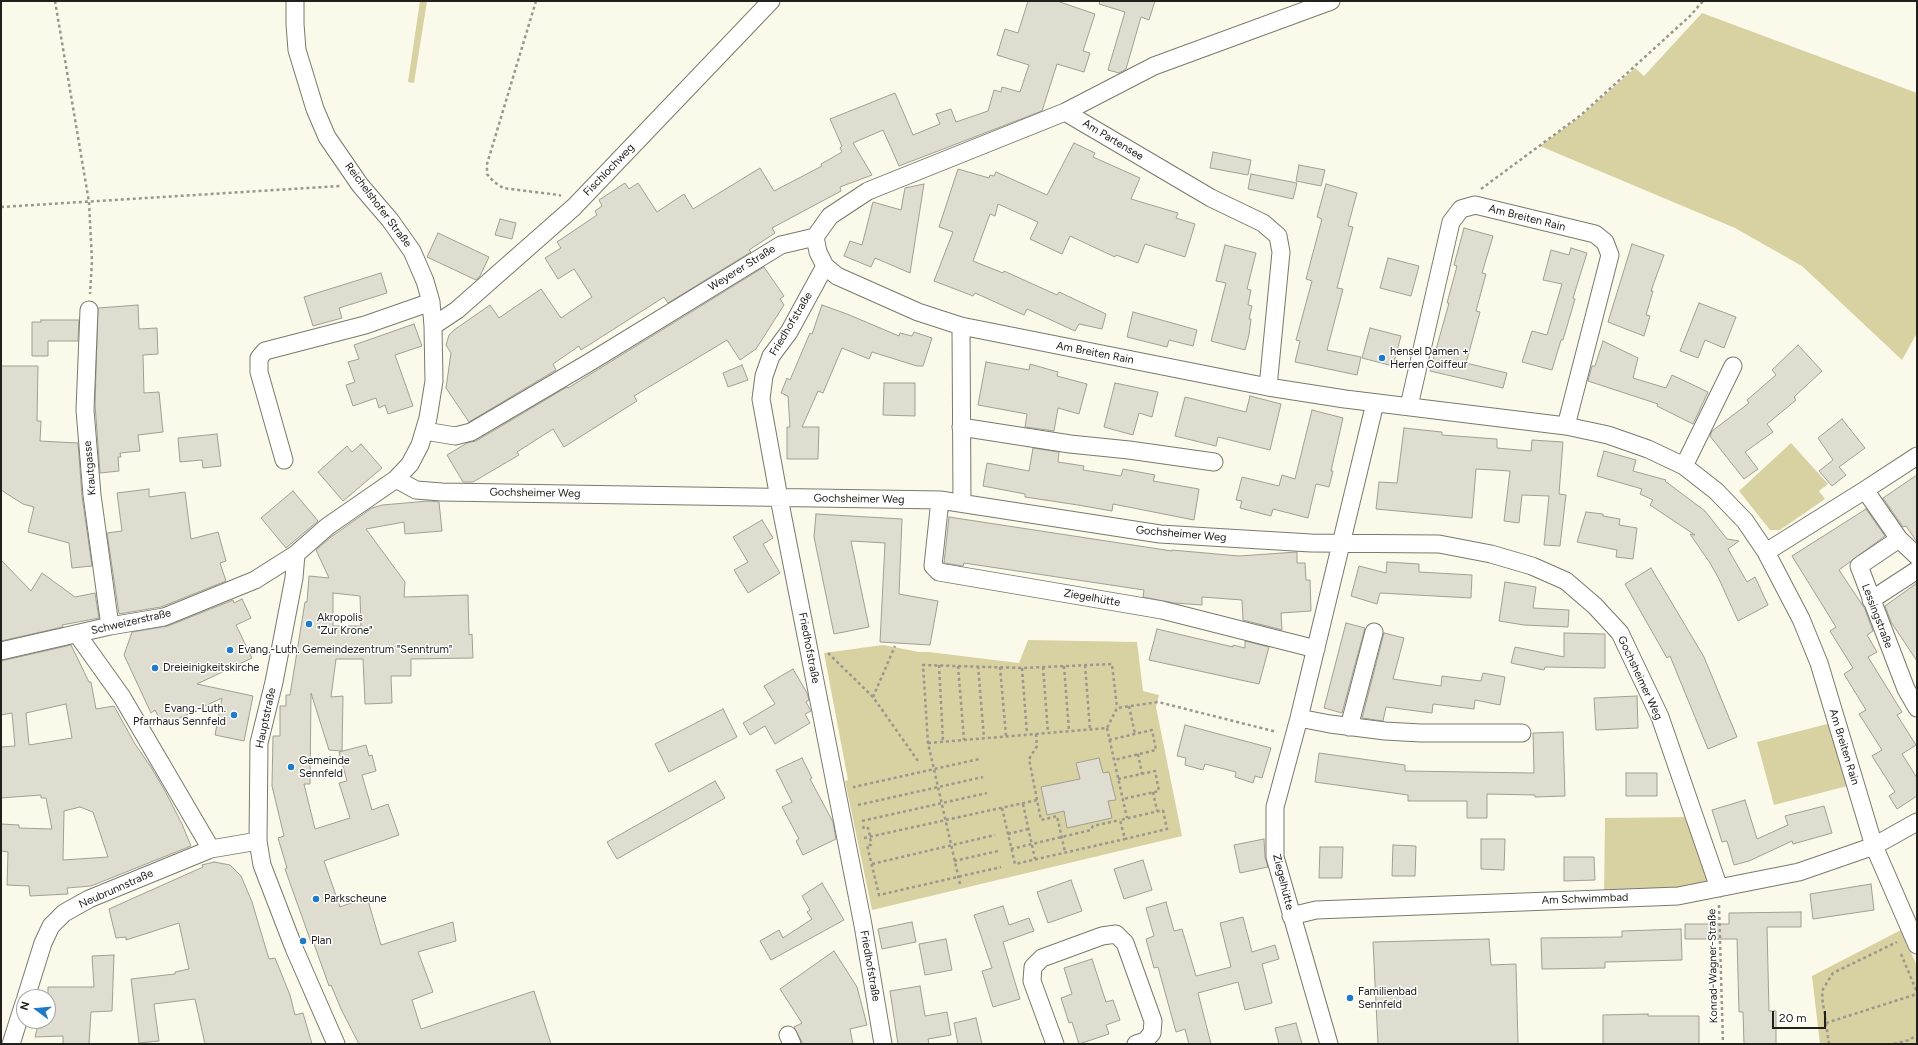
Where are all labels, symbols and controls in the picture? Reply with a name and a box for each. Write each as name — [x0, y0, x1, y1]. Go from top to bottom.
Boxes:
street label: Am Partensee — [1080, 117, 1146, 163]
street label: Fischlochweg — [581, 141, 637, 199]
street label: Reichelshofer Straße — [342, 160, 414, 250]
street label: Am Breiten Rain — [1487, 202, 1567, 234]
street label: Weyerer Straße — [706, 242, 778, 294]
street label: Friedhofstraße — [767, 290, 815, 358]
street label: Am Breiten Rain — [1055, 339, 1135, 367]
place label: hensel Damen + Herren Coiffeur — [1390, 345, 1469, 371]
marker: hensel Damen + Herren Coiffeur — [1377, 353, 1387, 363]
street label: Krautgasse — [81, 440, 99, 496]
street label: Gochsheimer Weg — [489, 486, 581, 500]
street label: Gochsheimer Weg — [813, 492, 905, 506]
street label: Gochsheimer Weg — [1135, 523, 1227, 545]
street label: Lessingstraße — [1859, 582, 1895, 650]
street label: Ziegelhütte — [1063, 587, 1121, 609]
street label: Schweizerstraße — [90, 606, 172, 638]
place label: Akropolis "Zur Krone" — [317, 611, 373, 637]
street label: Friedhofstraße — [796, 611, 822, 685]
marker: Akropolis "Zur Krone" — [304, 619, 314, 629]
street label: Gochsheimer Weg — [1615, 634, 1665, 722]
place label: Evang.-Luth. Gemeindezentrum "Senntrum" — [238, 643, 452, 657]
marker: Evang.-Luth. Gemeindezentrum "Senntrum" — [225, 645, 235, 655]
place label: Dreieinigkeitskirche — [163, 661, 259, 675]
marker: Dreieinigkeitskirche — [150, 663, 160, 673]
street label: Hauptstraße — [253, 687, 279, 749]
place label: Evang.-Luth. Pfarrhaus Sennfeld — [133, 702, 226, 728]
street label: Am Breiten Rain — [1826, 707, 1862, 787]
marker: Evang.-Luth. Pfarrhaus Sennfeld — [229, 710, 239, 720]
place label: Gemeinde Sennfeld — [299, 754, 350, 780]
marker: Gemeinde Sennfeld — [286, 762, 296, 772]
street label: Ziegelhütte — [1270, 853, 1296, 911]
street label: Neubrunnstraße — [77, 867, 155, 911]
street label: Am Schwimmbad — [1541, 891, 1629, 907]
place label: Parkscheune — [324, 892, 386, 906]
marker: Parkscheune — [311, 894, 321, 904]
street label: Konrad-Wagner-Straße — [1705, 909, 1721, 1023]
street label: Friedhofstraße — [857, 929, 883, 1003]
place label: Plan — [311, 934, 332, 948]
marker: Plan — [298, 936, 308, 946]
place label: Familienbad Sennfeld — [1358, 985, 1417, 1011]
north arrow — [16, 989, 56, 1029]
marker: Familienbad Sennfeld — [1345, 993, 1355, 1003]
text: N — [18, 1000, 32, 1012]
scale bar — [1774, 1003, 1828, 1029]
text: 20 m — [1779, 1011, 1807, 1025]

